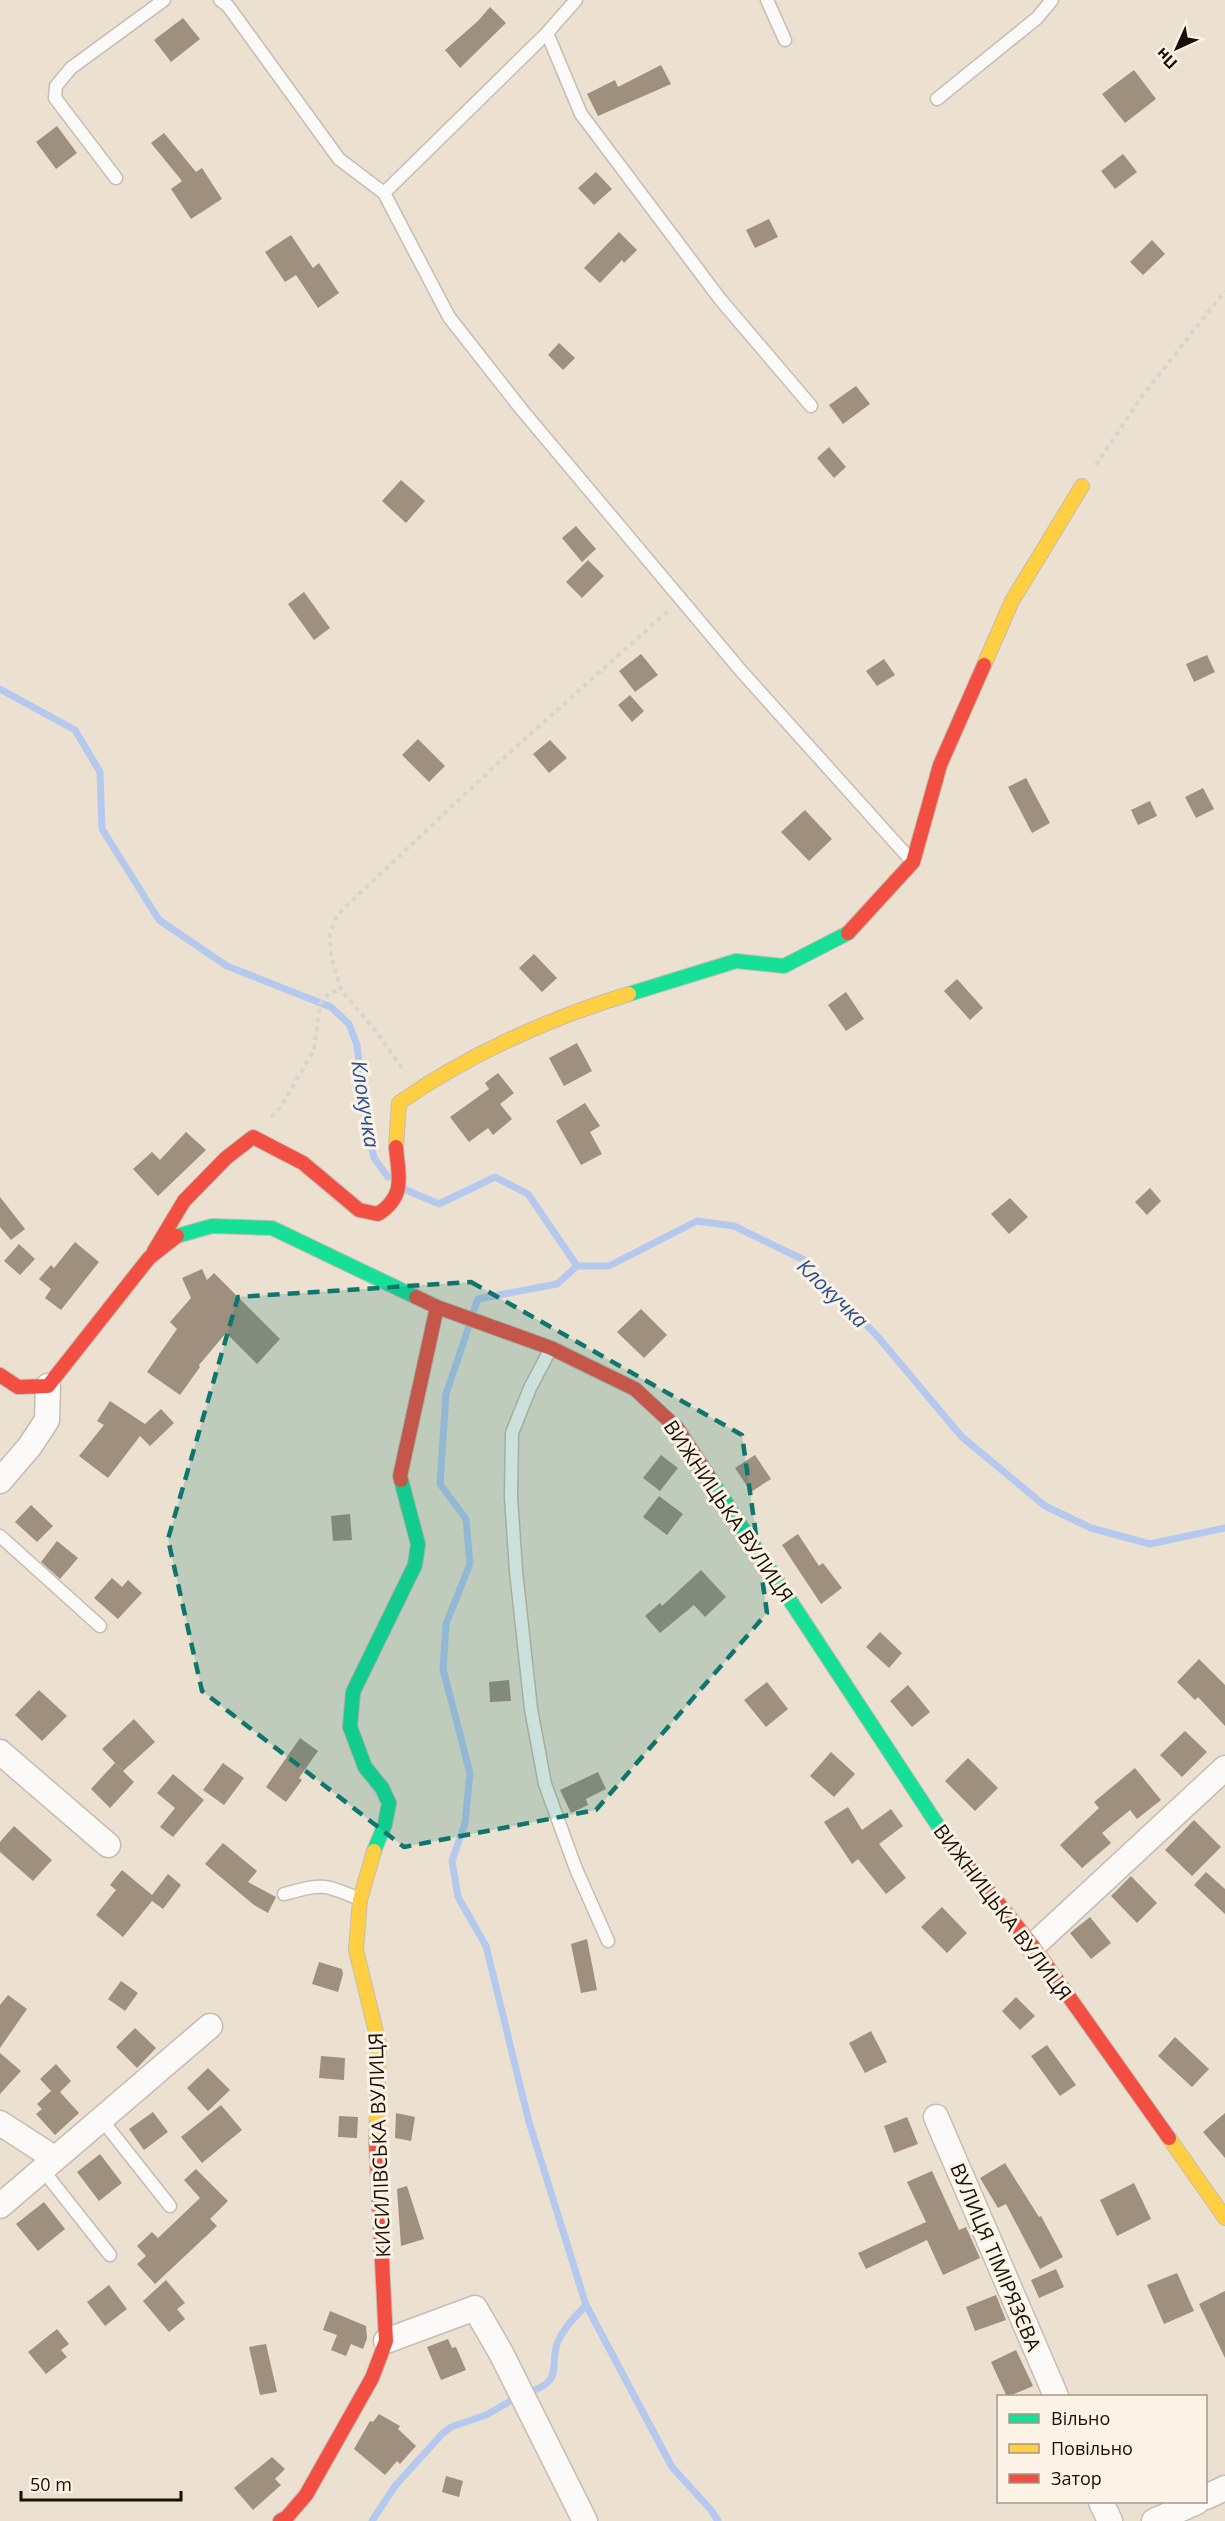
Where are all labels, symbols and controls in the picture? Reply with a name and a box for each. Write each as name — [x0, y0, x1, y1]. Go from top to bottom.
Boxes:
north arrow — [1147, 18, 1207, 78]
text: Пн — [1151, 43, 1182, 74]
water label: Клокучка — [345, 1058, 387, 1150]
water label: Клокучка — [792, 1252, 875, 1334]
street label: ВИЖНИЦЬКА ВУЛИЦЯ — [658, 1415, 800, 1607]
street label: ВИЖНИЦЬКА ВУЛИЦЯ — [928, 1818, 1078, 2006]
street label: КИСИЛІВСЬКА ВУЛИЦЯ — [362, 2032, 396, 2258]
street label: ВУЛИЦЯ ТІМІРЯЗЄВА — [944, 2159, 1048, 2356]
legend — [997, 2395, 1207, 2503]
text: Вільно — [1051, 2406, 1110, 2430]
text: Повільно — [1051, 2436, 1133, 2460]
scale bar — [21, 2464, 182, 2502]
text: Затор — [1051, 2466, 1102, 2490]
text: 50 m — [30, 2472, 72, 2496]

